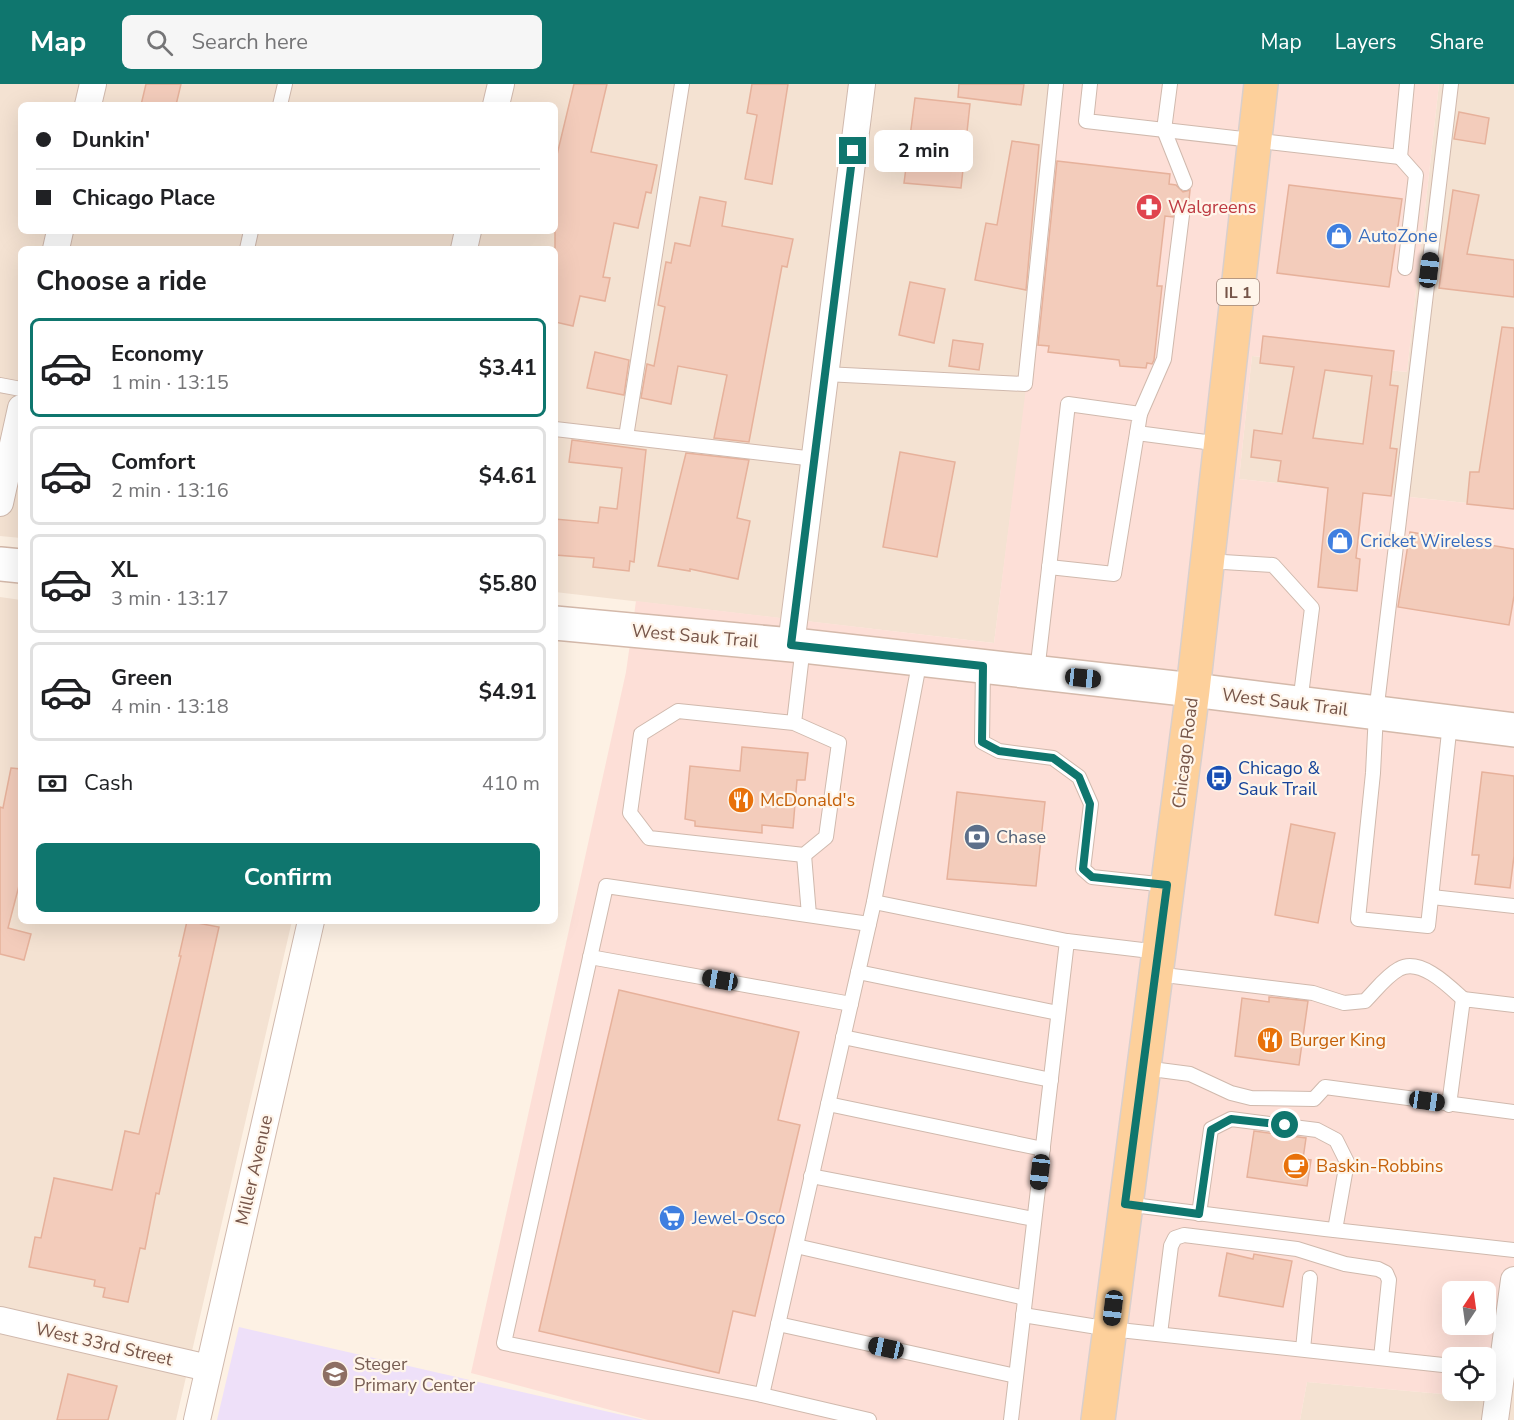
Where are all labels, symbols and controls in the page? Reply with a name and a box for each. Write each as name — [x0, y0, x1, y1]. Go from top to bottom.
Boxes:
search box — [122, 15, 542, 69]
text: Map — [30, 23, 86, 61]
icon: search — [143, 26, 176, 59]
text: Search here — [191, 27, 308, 57]
text: Map — [1260, 28, 1302, 56]
text: Layers — [1335, 28, 1396, 56]
text: Share — [1429, 28, 1484, 56]
text: Dunkin' — [72, 125, 150, 155]
callout: 2 min — [874, 130, 973, 172]
route end — [839, 137, 866, 164]
text: 2 min — [898, 137, 949, 164]
text: Chicago Place — [72, 183, 215, 213]
pharmacy icon: Walgreens — [1134, 192, 1164, 222]
place label: Walgreens — [1168, 195, 1256, 219]
shop icon: AutoZone — [1324, 221, 1354, 251]
place label: AutoZone — [1358, 224, 1438, 248]
car — [1418, 251, 1440, 289]
text: Choose a ride — [36, 263, 207, 300]
road number: IL 1 — [1217, 279, 1259, 305]
text: Economy — [111, 339, 203, 369]
icon: car — [39, 341, 93, 395]
text: $3.41 — [479, 353, 537, 383]
text: 1 min · 13:15 — [111, 369, 229, 396]
text: Comfort — [111, 447, 195, 477]
icon: car — [39, 449, 93, 503]
text: $4.61 — [479, 461, 537, 491]
text: 2 min · 13:16 — [111, 477, 229, 504]
shop icon: Cricket Wireless — [1325, 526, 1355, 556]
place label: Cricket Wireless — [1360, 529, 1492, 553]
text: XL — [111, 555, 138, 585]
icon: car — [39, 557, 93, 611]
text: $5.80 — [479, 569, 537, 599]
text: 3 min · 13:17 — [111, 585, 229, 612]
street label: West Sauk Trail — [631, 619, 760, 654]
text: Green — [111, 663, 172, 693]
icon: car — [39, 665, 93, 719]
car — [1064, 667, 1102, 689]
text: $4.91 — [479, 677, 537, 707]
street label: West Sauk Trail — [1220, 682, 1350, 722]
text: 4 min · 13:18 — [111, 693, 229, 720]
street label: Chicago Road — [1166, 696, 1204, 810]
place label: Chicago & Sauk Trail — [1238, 756, 1320, 801]
bus stop icon: Chicago & Sauk Trail — [1204, 763, 1234, 793]
icon: cash — [36, 767, 69, 800]
text: Cash — [84, 768, 133, 798]
text: 410 m — [482, 770, 540, 797]
restaurant icon: McDonald's — [726, 785, 756, 815]
place label: McDonald's — [760, 788, 855, 812]
bank icon: Chase — [962, 822, 992, 852]
place label: Chase — [996, 825, 1046, 849]
button: Confirm — [36, 843, 540, 912]
car — [701, 968, 739, 992]
restaurant icon: Burger King — [1255, 1025, 1285, 1055]
place label: Burger King — [1290, 1028, 1386, 1052]
car — [1408, 1090, 1446, 1112]
route start — [1271, 1111, 1298, 1138]
street label: Miller Avenue — [230, 1113, 278, 1227]
cafe icon: Baskin-Robbins — [1281, 1151, 1311, 1181]
car — [1029, 1153, 1051, 1191]
place label: Baskin-Robbins — [1316, 1154, 1443, 1178]
supermarket icon: Jewel-Osco — [657, 1203, 687, 1233]
place label: Jewel-Osco — [691, 1206, 785, 1230]
north arrow — [1442, 1281, 1496, 1335]
map controls — [1442, 1281, 1496, 1401]
car — [1102, 1289, 1124, 1327]
street label: West 33rd Street — [33, 1317, 176, 1372]
car — [867, 1335, 905, 1361]
button: locate — [1442, 1347, 1496, 1401]
place label: Steger Primary Center — [354, 1352, 476, 1397]
school or university icon: Steger Primary Center — [320, 1359, 350, 1389]

